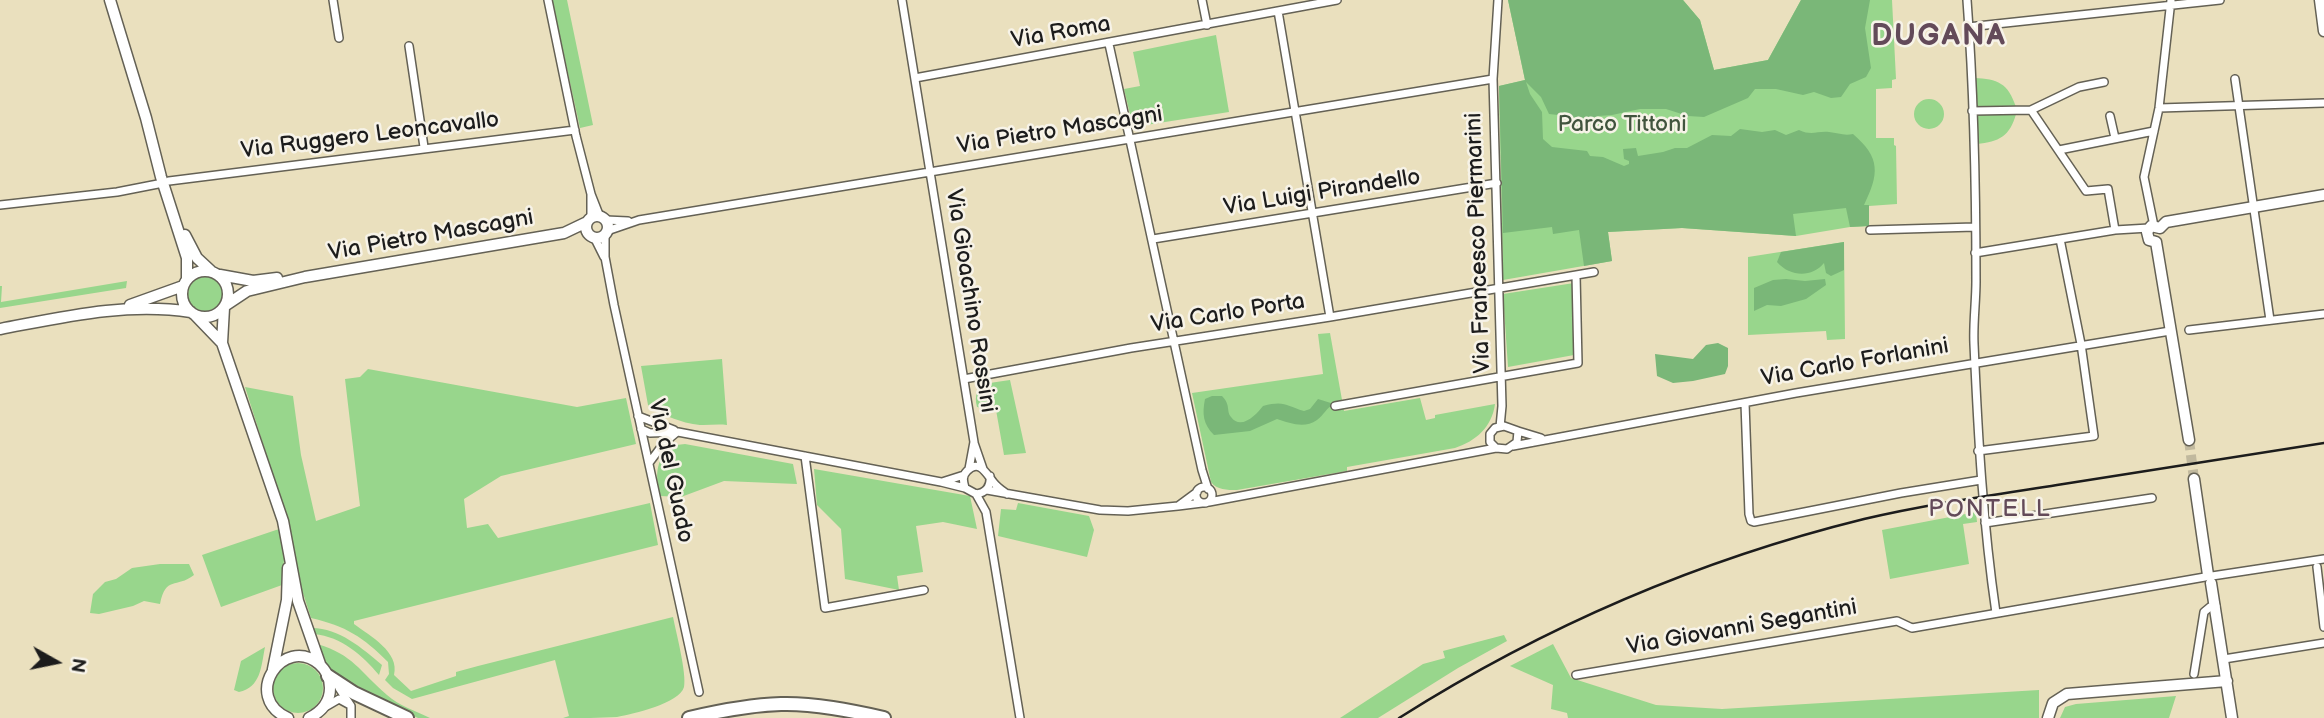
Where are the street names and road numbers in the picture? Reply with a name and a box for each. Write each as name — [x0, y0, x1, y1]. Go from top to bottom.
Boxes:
street label: Via Roma — [1009, 11, 1113, 55]
street label: Via Pietro Mascagni — [955, 101, 1165, 161]
street label: Via Ruggero Leoncavallo — [239, 106, 501, 166]
street label: Via Francesco Piermarini — [1461, 112, 1497, 374]
street label: Via Luigi Pirandello — [1222, 164, 1422, 222]
street label: Via Gioachino Rossini — [939, 187, 1001, 415]
street label: Via Pietro Mascagni — [326, 204, 536, 268]
street label: Via Carlo Porta — [1149, 288, 1307, 340]
street label: Via Carlo Forlanini — [1759, 333, 1951, 393]
street label: Via del Guado — [641, 397, 699, 545]
street label: Via Giovanni Segantini — [1625, 594, 1859, 662]

